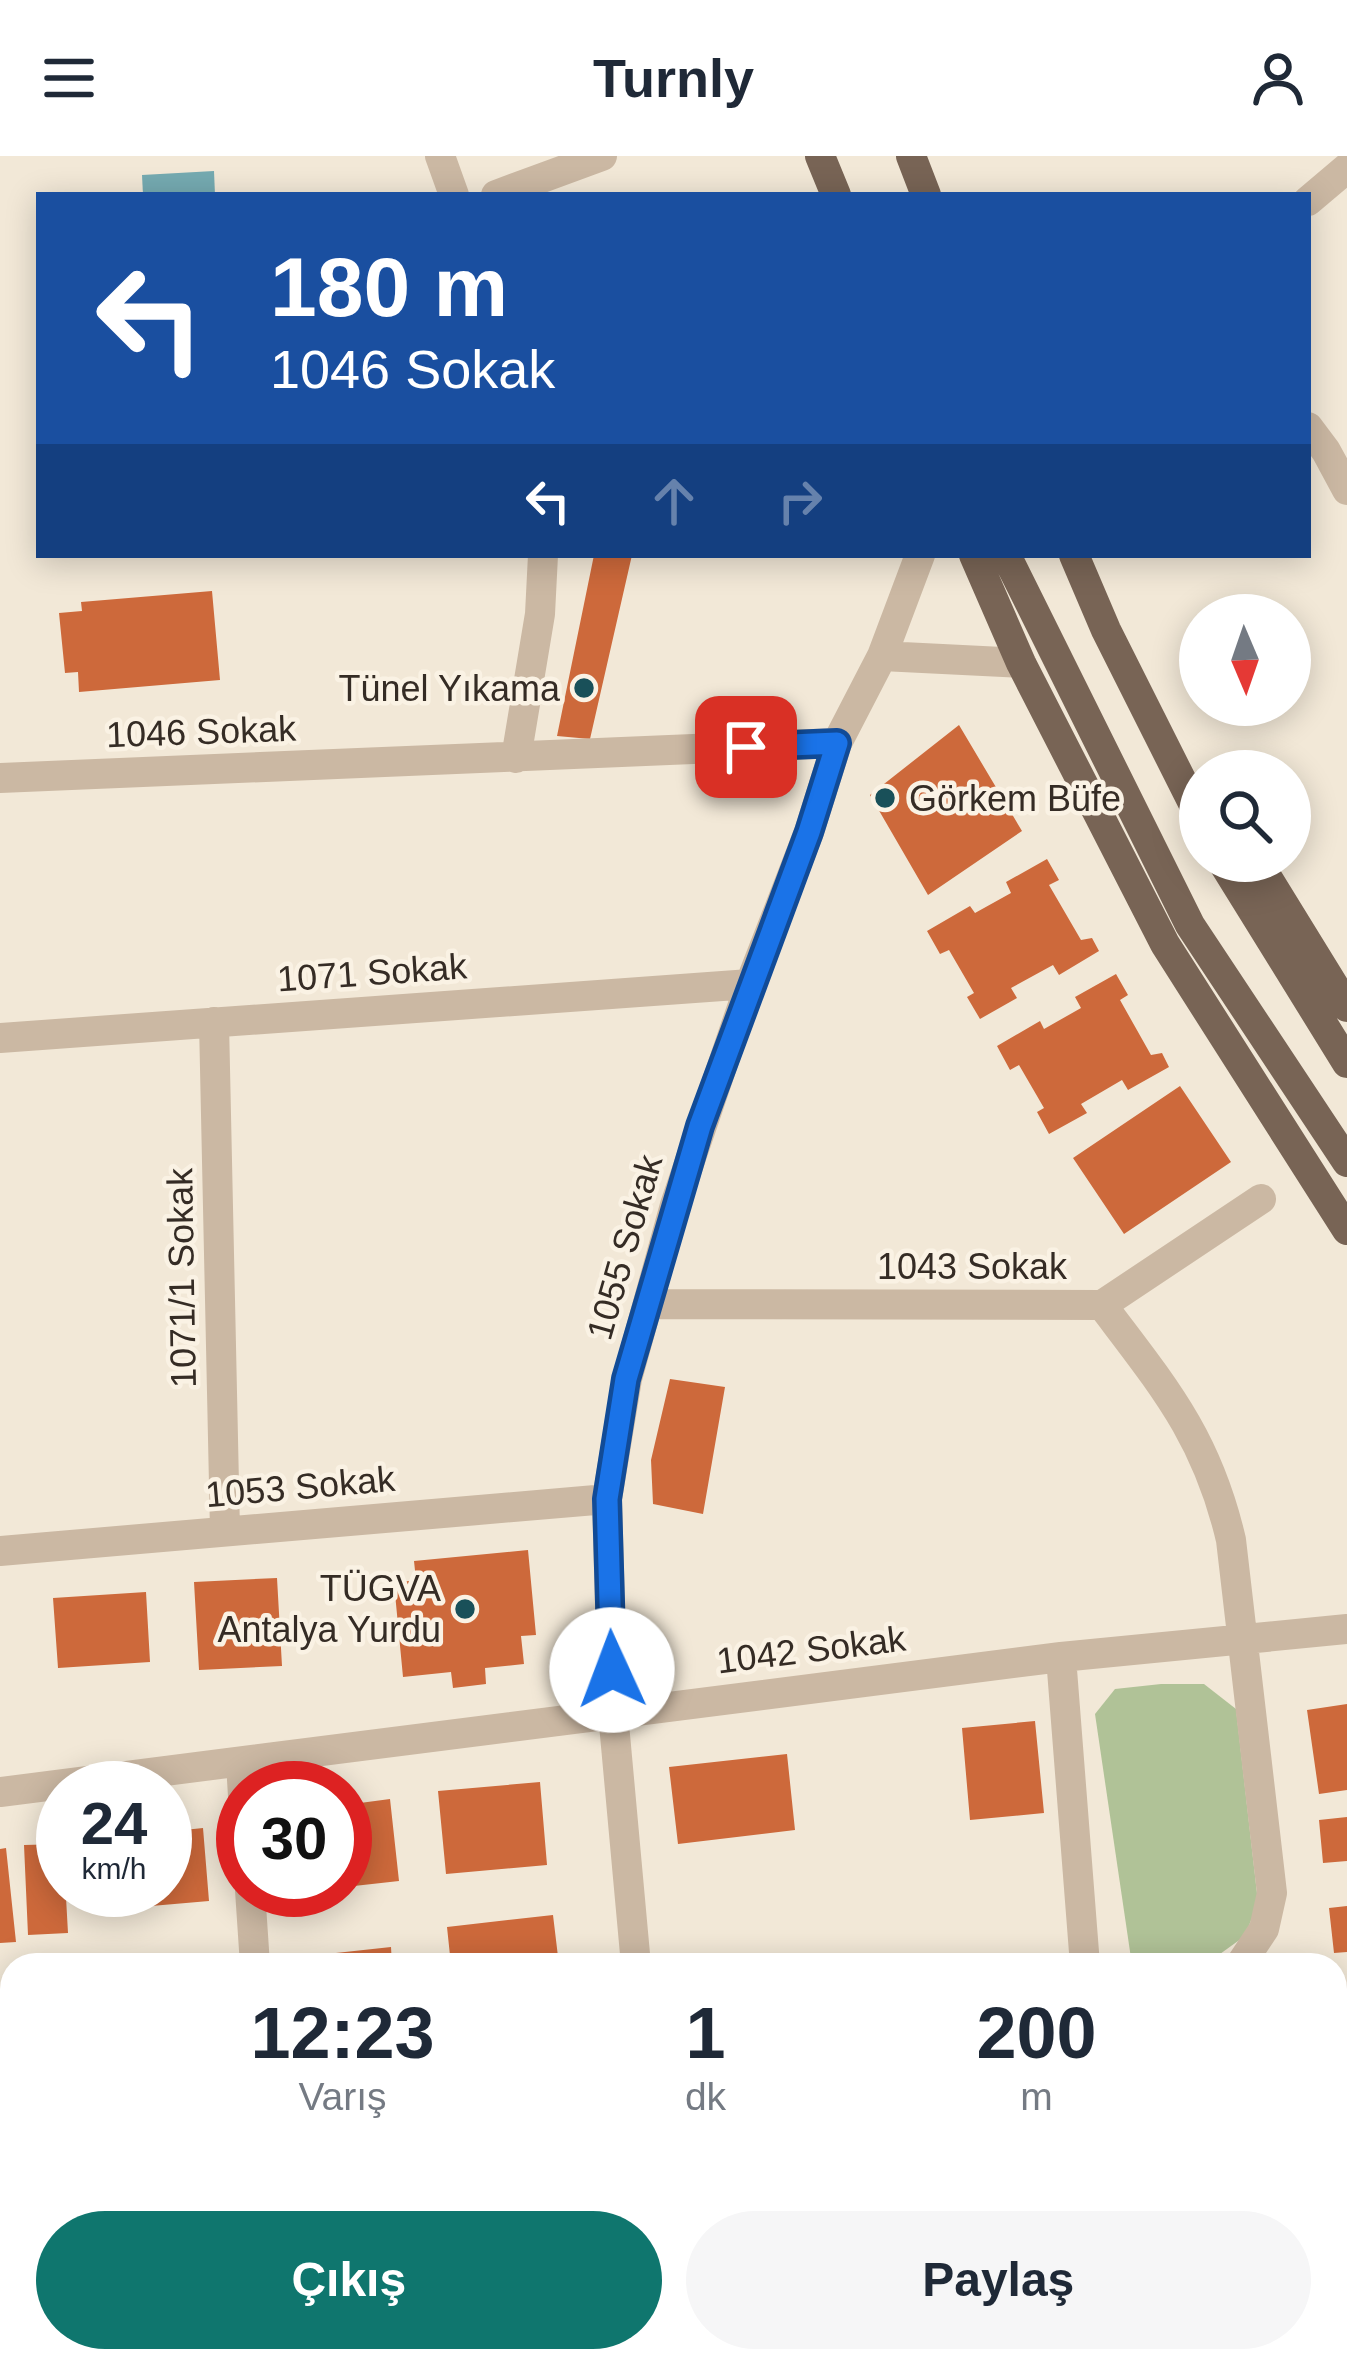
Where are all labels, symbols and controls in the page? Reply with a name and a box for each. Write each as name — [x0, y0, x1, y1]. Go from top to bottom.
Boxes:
icon: menu — [36, 45, 102, 111]
icon: person — [1245, 45, 1311, 111]
text: Turnly — [593, 48, 754, 108]
icon: left — [72, 240, 228, 396]
text: 180 m — [270, 240, 508, 334]
text: 1046 Sokak — [270, 339, 555, 399]
icon: left — [515, 468, 581, 534]
icon: ahead — [641, 468, 707, 534]
icon: right — [767, 468, 833, 534]
north arrow — [1179, 594, 1311, 726]
map controls — [1179, 594, 1311, 882]
place label: Tünel Yıkama — [339, 668, 561, 709]
marker: Tünel Yıkama — [571, 675, 597, 701]
pin — [695, 696, 797, 798]
street label: 1046 Sokak — [105, 708, 298, 755]
icon: arrive — [713, 714, 779, 780]
button: search — [1179, 750, 1311, 882]
place label: Görkem Büfe — [909, 778, 1121, 819]
marker: Görkem Büfe — [872, 785, 898, 811]
street label: 1071 Sokak — [276, 945, 469, 1000]
street label: 1055 Sokak — [579, 1149, 671, 1344]
street label: 1071/1 Sokak — [159, 1167, 204, 1388]
street label: 1043 Sokak — [877, 1246, 1068, 1287]
street label: 1053 Sokak — [204, 1458, 398, 1515]
place label: TÜGVA Antalya Yurdu — [217, 1568, 441, 1650]
marker: TÜGVA Antalya Yurdu — [452, 1596, 478, 1622]
position arrow — [549, 1607, 675, 1733]
street label: 1042 Sokak — [714, 1617, 909, 1681]
speed limit sign: 30 — [216, 1761, 372, 1917]
text: 24 — [81, 1790, 147, 1857]
text: km/h — [81, 1852, 147, 1885]
text: 12:23 — [250, 1993, 435, 2073]
text: 1 — [685, 1993, 726, 2073]
text: 200 — [976, 1993, 1097, 2073]
text: Varış — [298, 2075, 387, 2118]
text: dk — [685, 2075, 726, 2118]
text: m — [1020, 2075, 1053, 2118]
button: Çıkış — [36, 2211, 662, 2349]
button: Paylaş — [686, 2211, 1311, 2349]

